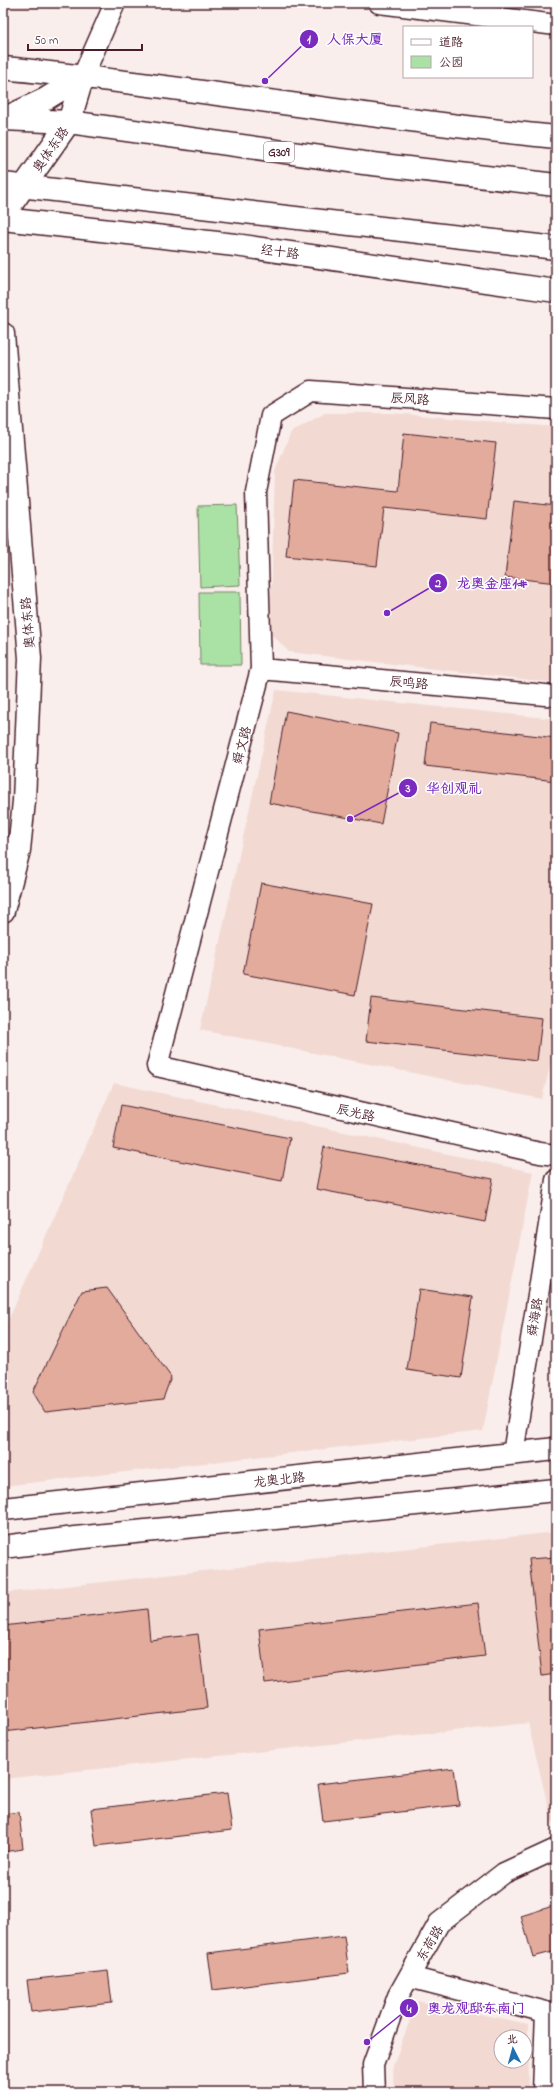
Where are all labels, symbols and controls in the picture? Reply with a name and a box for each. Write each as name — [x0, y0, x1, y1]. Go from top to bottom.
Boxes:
scale bar — [28, 26, 142, 52]
callout: 人保大厦 — [299, 26, 391, 52]
legend — [403, 26, 533, 78]
text: 人保大厦 — [327, 30, 383, 51]
text: 1 — [307, 31, 311, 49]
text: 50 m — [34, 32, 58, 50]
text: 道路 — [439, 34, 463, 52]
text: 公园 — [439, 54, 463, 72]
street label: 奥体东路 — [29, 123, 74, 177]
road number: G309 — [264, 142, 294, 162]
street label: 经十路 — [259, 240, 300, 265]
street label: 辰风路 — [390, 389, 430, 410]
callout: 龙奥金座1# — [428, 570, 536, 596]
text: 龙奥金座1# — [456, 574, 528, 595]
text: 2 — [434, 575, 441, 593]
street label: 奥体东路 — [17, 596, 40, 650]
street label: 辰鸣路 — [389, 672, 429, 695]
street label: 舜文路 — [228, 724, 257, 767]
callout: 华创观礼 — [398, 775, 490, 801]
text: 华创观礼 — [426, 779, 482, 800]
text: 3 — [405, 780, 411, 798]
street label: 辰光路 — [335, 1100, 377, 1127]
street label: 舜海路 — [523, 1296, 548, 1338]
street label: 龙奥北路 — [252, 1468, 306, 1493]
street label: 东荷路 — [412, 1922, 448, 1965]
callout: 奥龙观邸东南门 — [399, 1995, 533, 2021]
text: 奥龙观邸东南门 — [427, 1999, 525, 2020]
text: 4 — [406, 2001, 412, 2019]
north arrow — [493, 2029, 533, 2069]
text: 北 — [506, 2032, 518, 2049]

